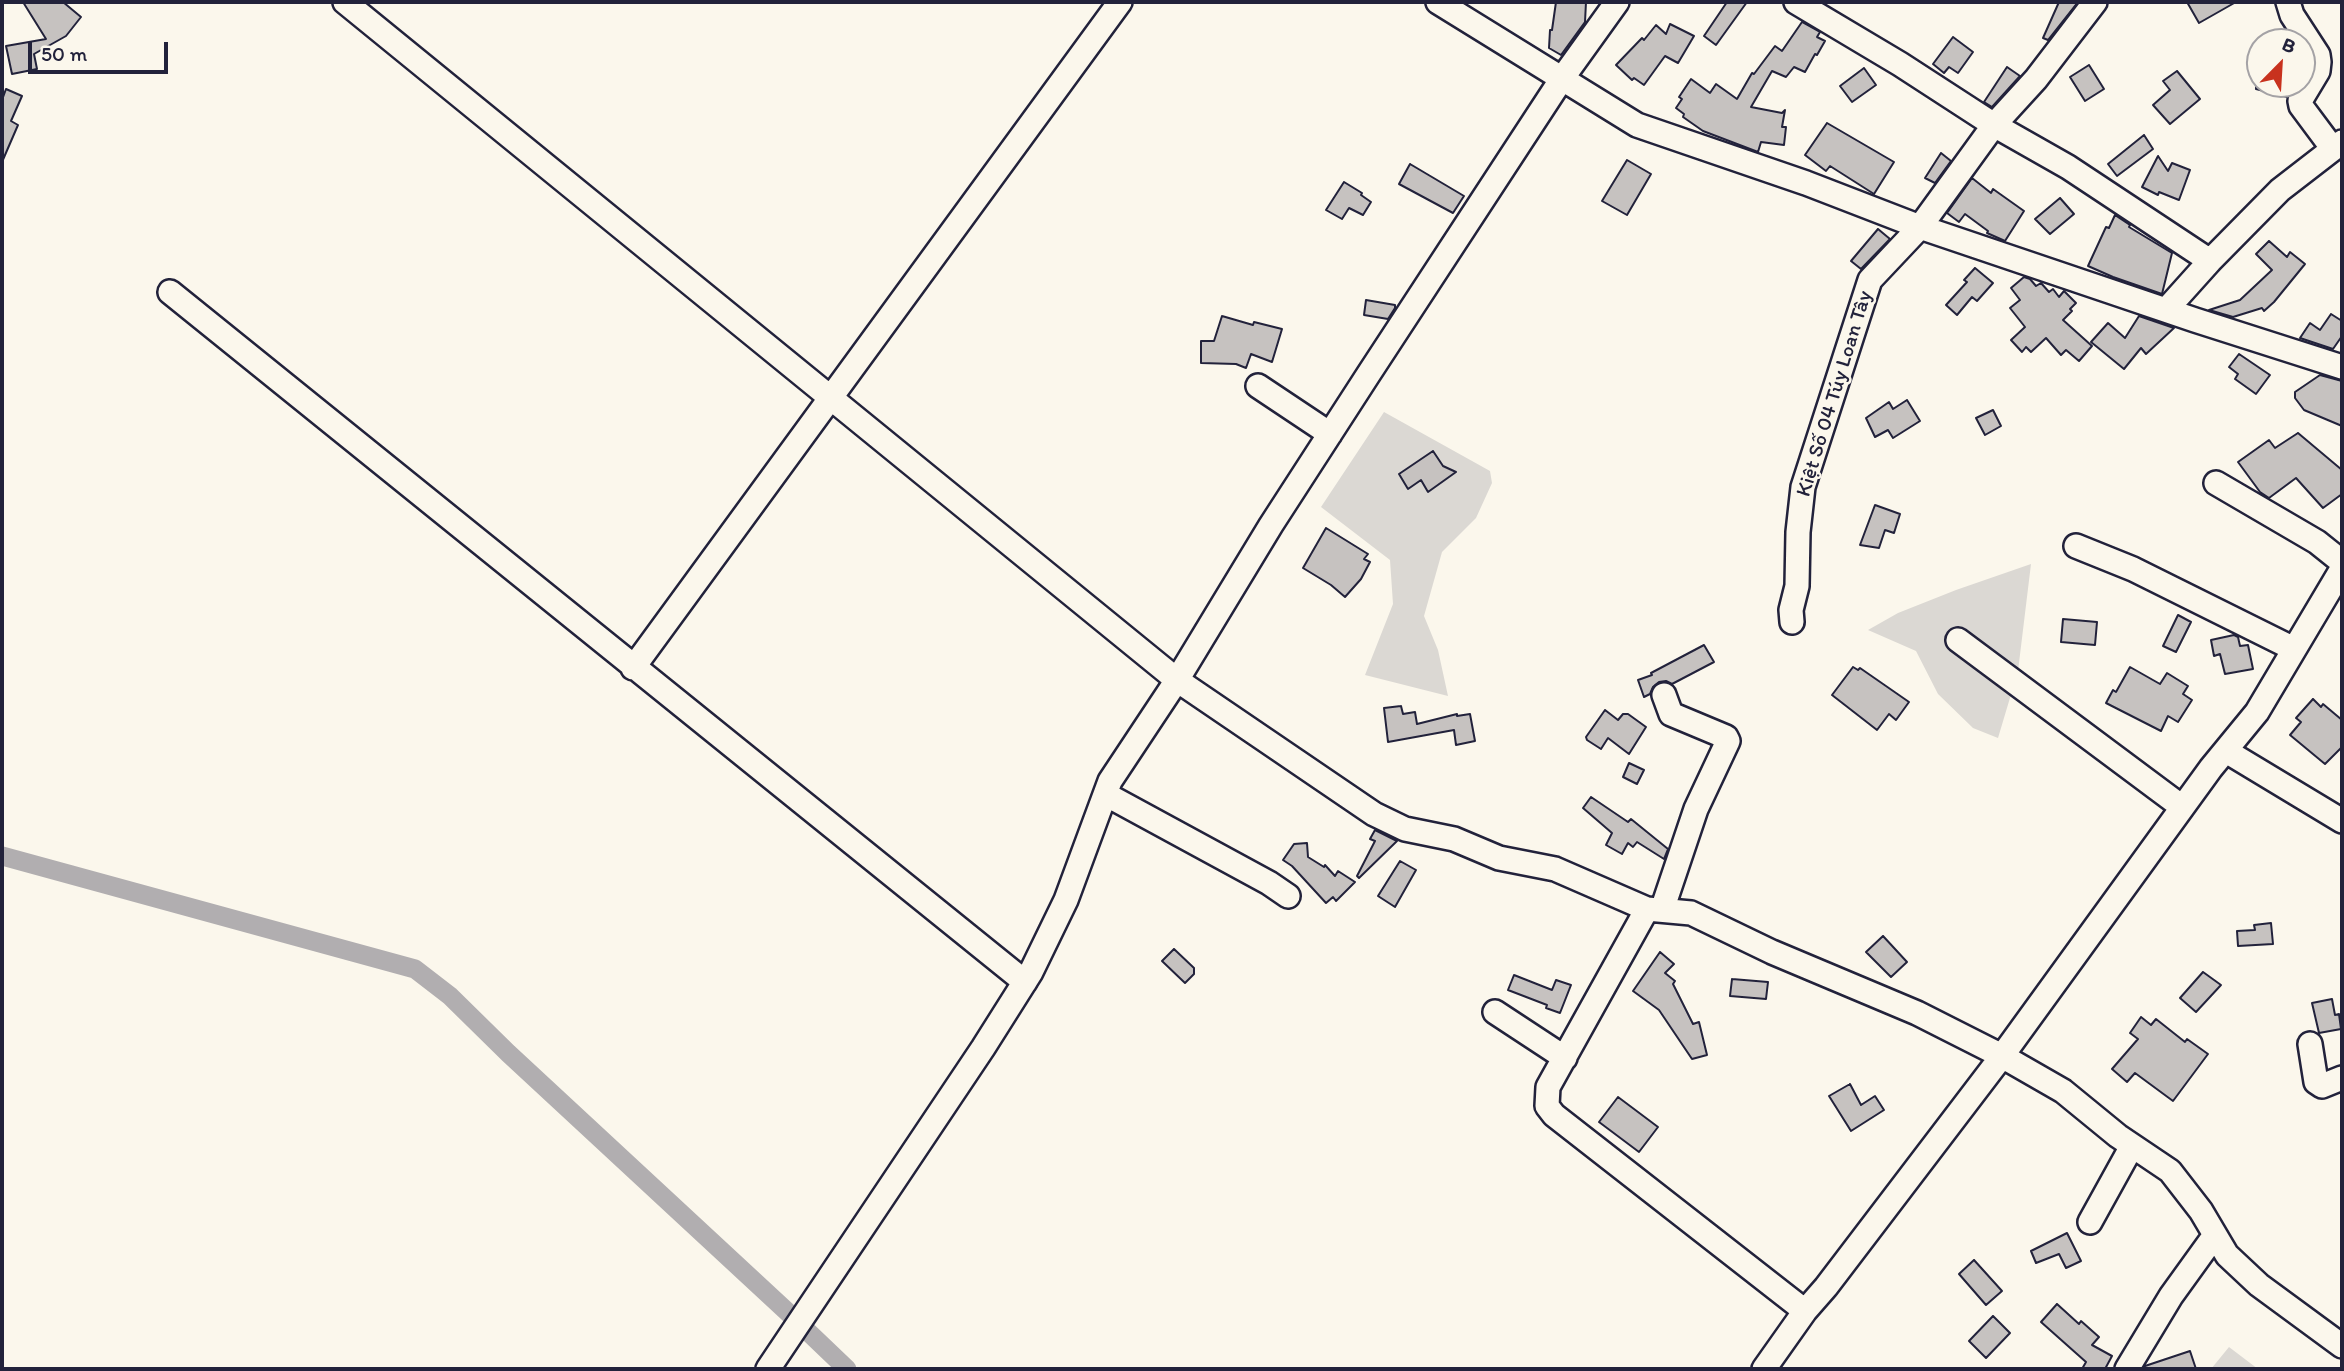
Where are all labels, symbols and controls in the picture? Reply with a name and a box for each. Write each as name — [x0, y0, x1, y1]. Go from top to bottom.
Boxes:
scale bar — [32, 28, 172, 72]
north arrow — [2246, 28, 2316, 98]
text: B — [2279, 32, 2299, 58]
text: 50 m — [41, 41, 87, 66]
street label: Kiệt Số 04 Túy Loan Tây — [1792, 288, 1878, 500]

